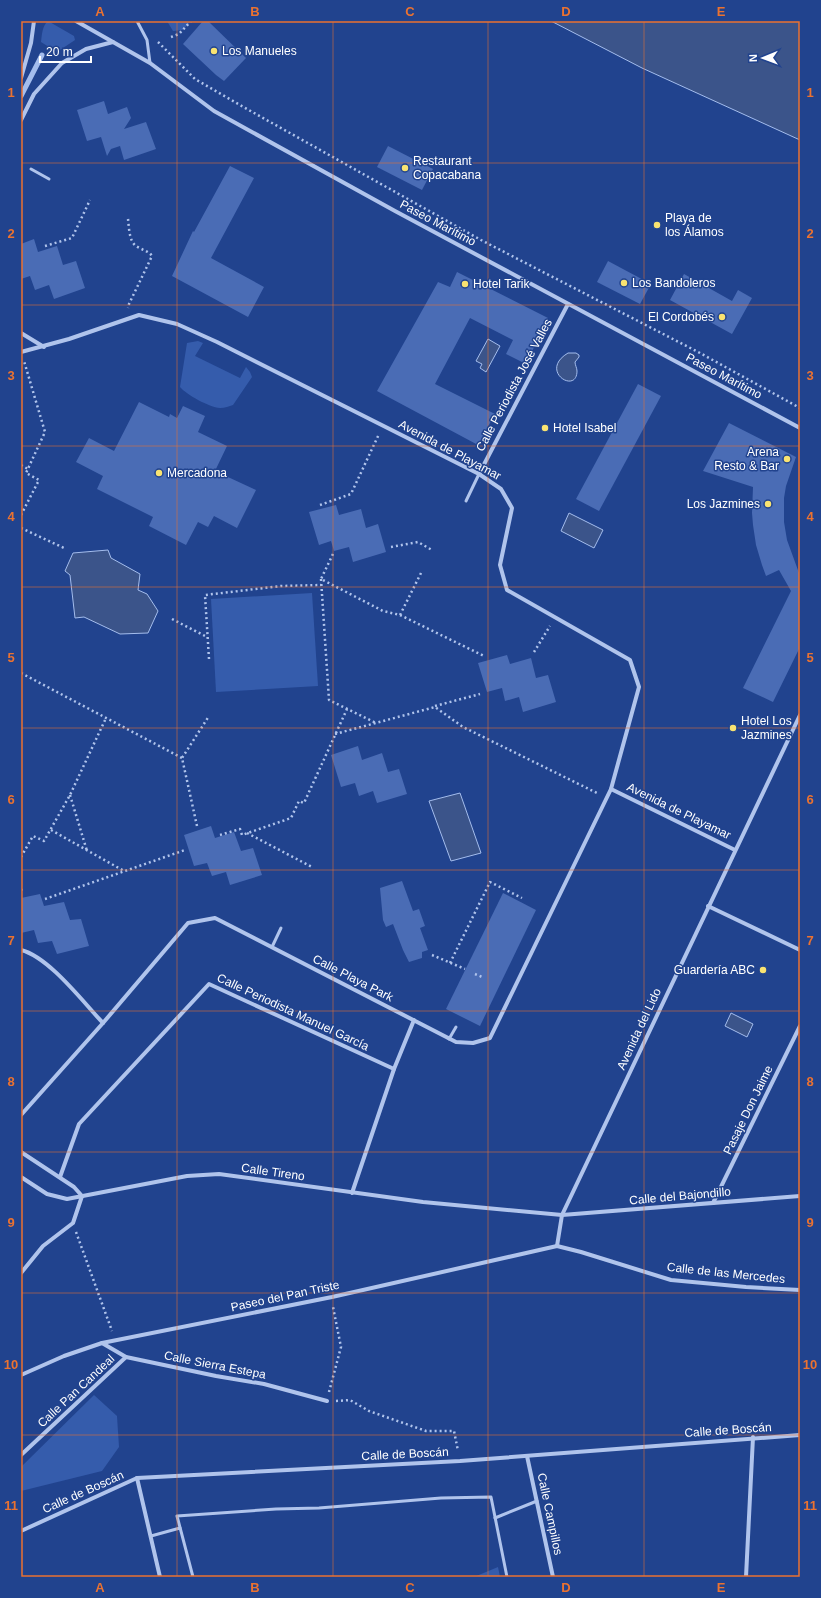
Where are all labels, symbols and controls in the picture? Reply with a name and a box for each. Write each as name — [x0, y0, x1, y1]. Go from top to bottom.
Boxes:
text: A — [95, 4, 105, 19]
text: B — [250, 4, 260, 19]
text: C — [405, 4, 415, 19]
text: D — [561, 4, 571, 19]
text: E — [717, 4, 726, 19]
scale bar — [40, 38, 91, 64]
north arrow — [743, 38, 783, 78]
place label: Los Manueles — [222, 44, 297, 58]
text: 20 m — [46, 45, 73, 59]
marker: Los Manueles — [209, 46, 219, 56]
text: N — [747, 54, 759, 62]
text: 1 — [7, 85, 15, 100]
text: 1 — [806, 85, 814, 100]
place label: Restaurant Copacabana — [413, 154, 481, 182]
marker: Restaurant Copacabana — [400, 163, 410, 173]
street label: Paseo Marítimo — [398, 197, 479, 249]
place label: Playa de los Álamos — [665, 211, 724, 239]
marker: Playa de los Álamos — [652, 220, 662, 230]
text: 2 — [7, 226, 15, 241]
text: 2 — [806, 226, 814, 241]
place label: Los Bandoleros — [632, 276, 715, 290]
place label: Hotel Tarik — [473, 277, 530, 291]
marker: Los Bandoleros — [619, 278, 629, 288]
marker: Hotel Tarik — [460, 279, 470, 289]
place label: El Cordobés — [648, 310, 714, 324]
marker: El Cordobés — [717, 312, 727, 322]
street label: Calle Periodista José Valles — [473, 316, 555, 454]
street label: Paseo Marítimo — [684, 350, 765, 402]
text: 3 — [7, 368, 15, 383]
text: 3 — [806, 368, 814, 383]
street label: Avenida de Playamar — [396, 417, 504, 483]
place label: Hotel Isabel — [553, 421, 616, 435]
marker: Hotel Isabel — [540, 423, 550, 433]
place label: Arena Resto & Bar — [714, 445, 779, 473]
marker: Arena Resto & Bar — [782, 454, 792, 464]
place label: Mercadona — [167, 466, 227, 480]
marker: Mercadona — [154, 468, 164, 478]
place label: Los Jazmines — [687, 497, 760, 511]
marker: Los Jazmines — [763, 499, 773, 509]
text: 4 — [7, 509, 15, 524]
text: 4 — [806, 509, 814, 524]
text: 5 — [7, 650, 15, 665]
text: 5 — [806, 650, 814, 665]
place label: Hotel Los Jazmines — [741, 714, 792, 742]
marker: Hotel Los Jazmines — [728, 723, 738, 733]
street label: Avenida de Playamar — [625, 780, 733, 842]
text: 6 — [7, 792, 15, 807]
text: 6 — [806, 792, 814, 807]
text: 7 — [7, 933, 15, 948]
text: 7 — [806, 933, 814, 948]
street label: Calle Playa Park — [310, 952, 397, 1005]
place label: Guardería ABC — [674, 963, 755, 977]
marker: Guardería ABC — [758, 965, 768, 975]
street label: Calle Periodista Manuel García — [215, 971, 372, 1054]
street label: Avenida del Lido — [614, 986, 664, 1072]
street label: Pasaje Don Jaime — [720, 1063, 776, 1157]
text: 8 — [7, 1074, 15, 1089]
text: 8 — [806, 1074, 814, 1089]
street label: Calle Tireno — [240, 1161, 306, 1183]
street label: Calle del Bajondillo — [629, 1185, 732, 1207]
text: 9 — [7, 1215, 15, 1230]
text: 9 — [806, 1215, 814, 1230]
street label: Calle de las Mercedes — [666, 1260, 786, 1286]
street label: Paseo del Pan Triste — [229, 1278, 341, 1314]
street label: Calle Sierra Estepa — [163, 1348, 267, 1382]
street label: Calle Pan Candeal — [35, 1352, 117, 1430]
text: 10 — [4, 1357, 18, 1372]
text: 10 — [803, 1357, 817, 1372]
street label: Calle de Boscán — [684, 1420, 772, 1440]
street label: Calle de Boscán — [361, 1445, 449, 1463]
street label: Calle de Boscán — [40, 1468, 126, 1516]
street label: Calle Campillos — [534, 1472, 566, 1556]
text: 11 — [4, 1498, 18, 1513]
text: 11 — [803, 1498, 817, 1513]
text: A — [95, 1580, 105, 1595]
text: B — [250, 1580, 260, 1595]
text: C — [405, 1580, 415, 1595]
text: D — [561, 1580, 571, 1595]
text: E — [717, 1580, 726, 1595]

